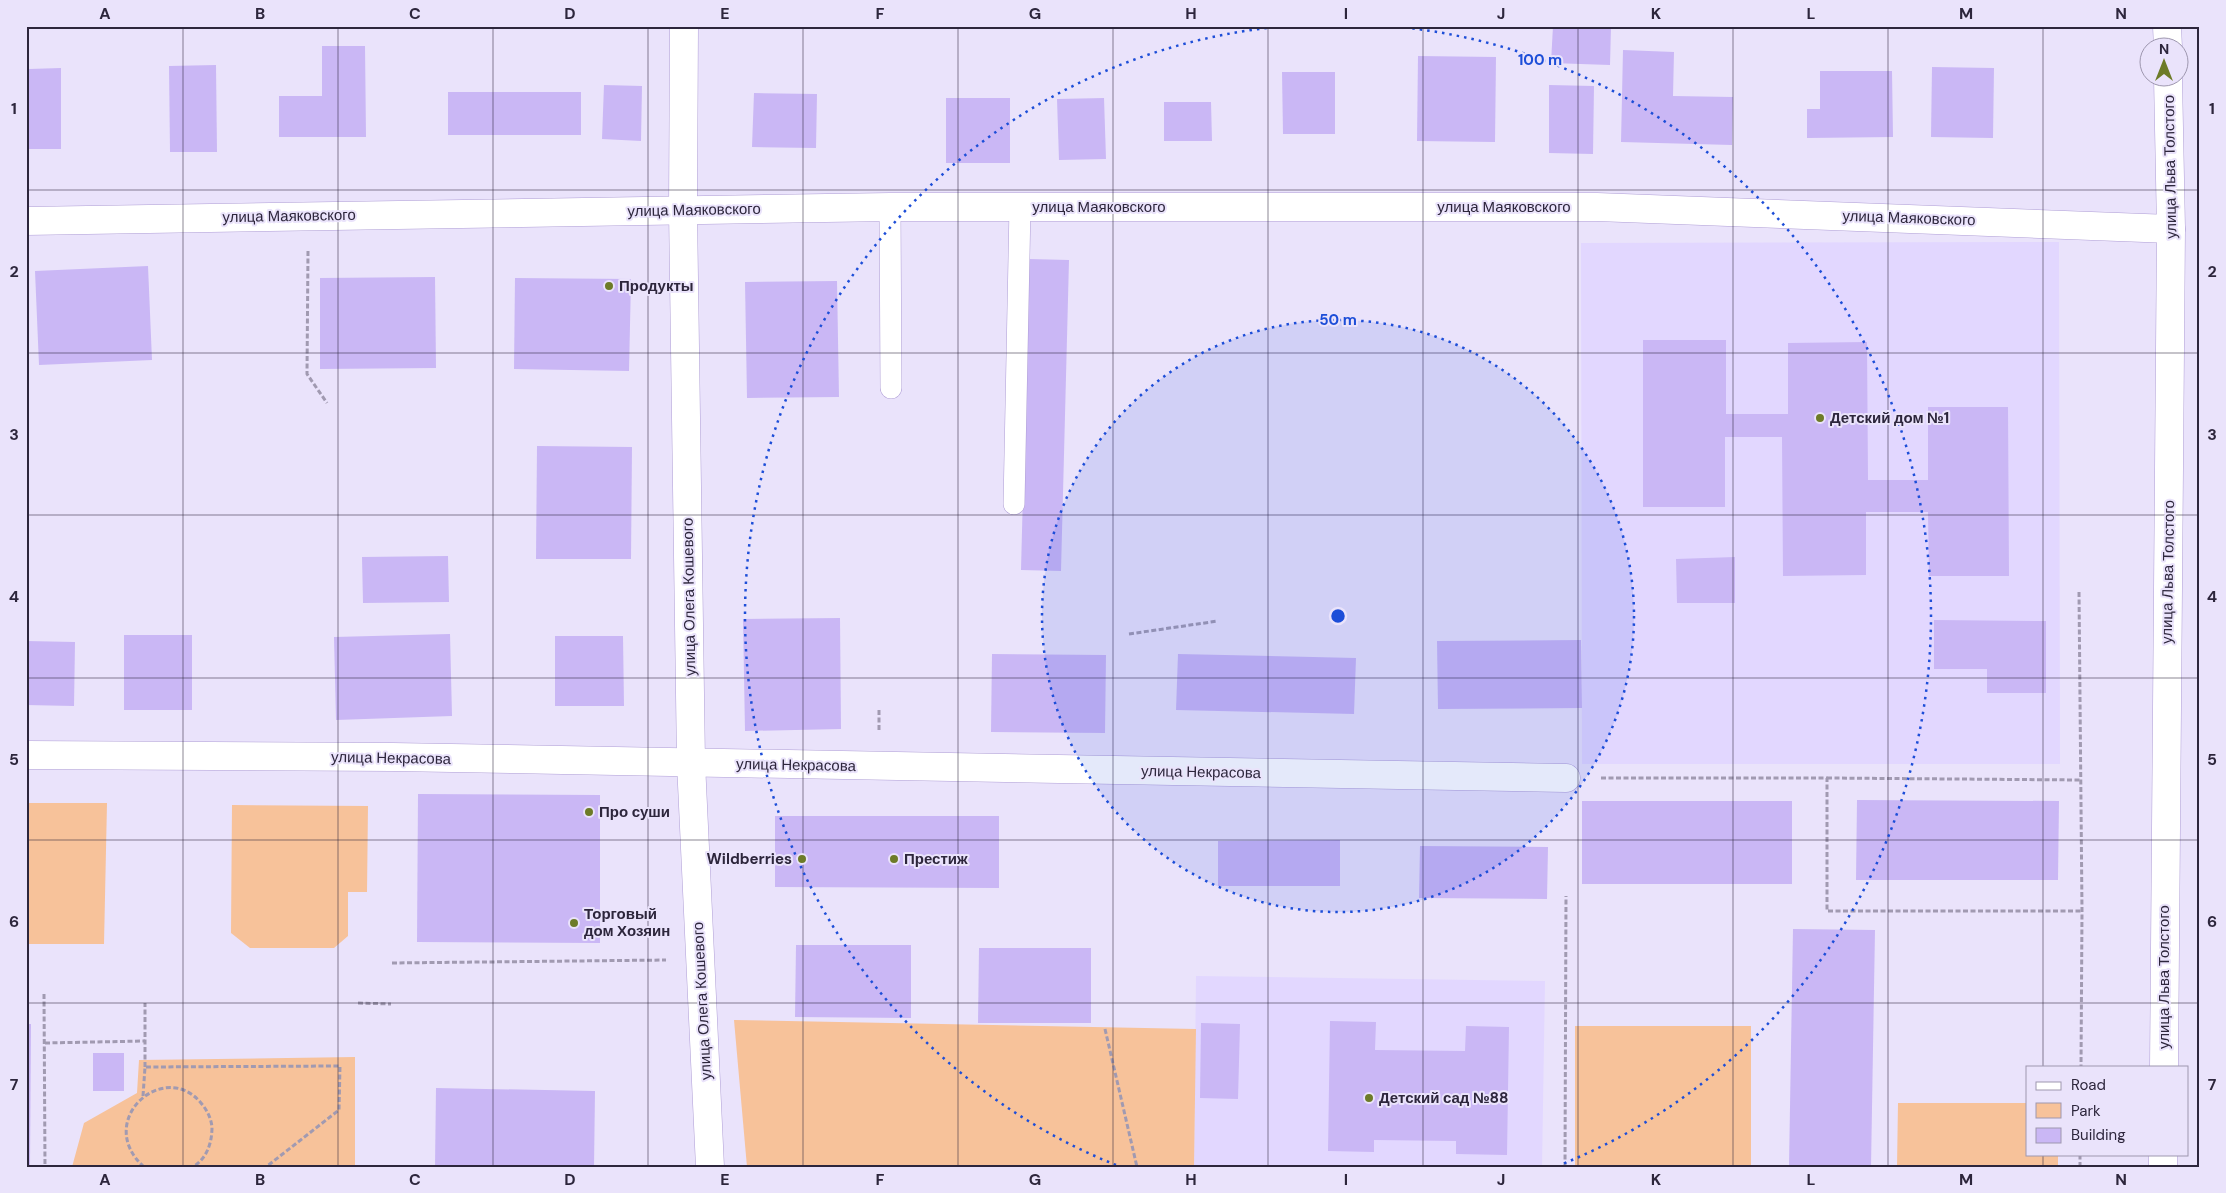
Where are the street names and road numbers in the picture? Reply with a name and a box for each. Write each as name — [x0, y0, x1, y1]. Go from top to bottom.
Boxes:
street label: улица Льва Толстого — [2159, 95, 2181, 239]
street label: улица Маяковского — [1032, 197, 1166, 217]
street label: улица Маяковского — [1437, 197, 1571, 217]
street label: улица Маяковского — [627, 199, 761, 221]
street label: улица Маяковского — [222, 205, 356, 227]
street label: улица Маяковского — [1842, 206, 1976, 230]
street label: улица Льва Толстого — [2157, 500, 2179, 644]
street label: улица Олега Кошевого — [678, 518, 700, 676]
street label: улица Некрасова — [331, 747, 452, 769]
street label: улица Некрасова — [736, 754, 857, 776]
street label: улица Некрасова — [1141, 761, 1262, 783]
street label: улица Льва Толстого — [2154, 905, 2174, 1049]
street label: улица Олега Кошевого — [688, 921, 716, 1081]

